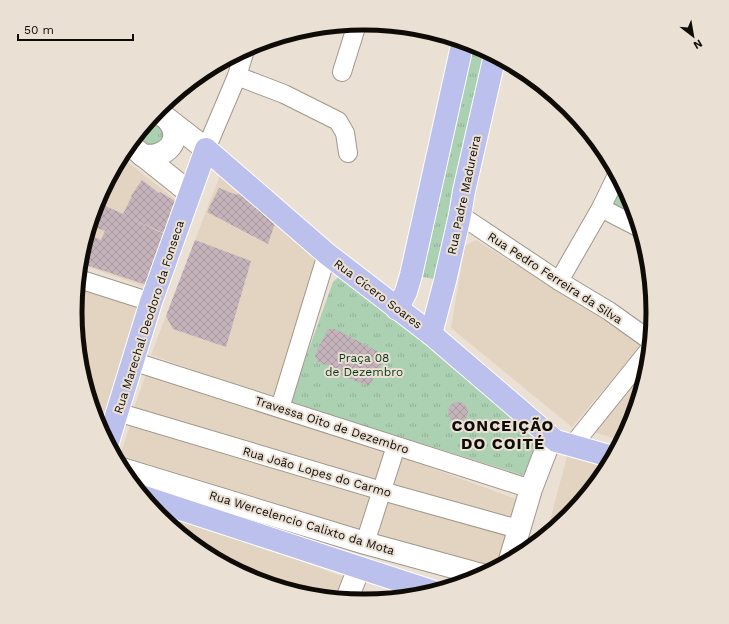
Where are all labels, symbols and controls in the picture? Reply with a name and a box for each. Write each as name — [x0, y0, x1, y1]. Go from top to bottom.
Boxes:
scale bar — [18, 16, 133, 42]
north arrow — [673, 16, 713, 56]
text: 50 m — [24, 23, 54, 37]
text: N — [691, 36, 705, 52]
street label: Rua Padre Madureira — [445, 134, 484, 256]
street label: Rua Marechal Deodoro da Fonseca — [111, 218, 187, 415]
street label: Rua Pedro Ferreira da Silva — [485, 229, 625, 327]
street label: Rua Cícero Soares — [331, 256, 425, 332]
park label: Praça 08 de Dezembro — [325, 351, 403, 379]
street label: Travessa Oito de Dezembro — [253, 393, 411, 457]
district label: CONCEIÇÃO DO COITÉ — [452, 416, 554, 453]
street label: Rua João Lopes do Carmo — [241, 444, 393, 500]
street label: Rua Wercelencio Calixto da Mota — [208, 488, 397, 558]

